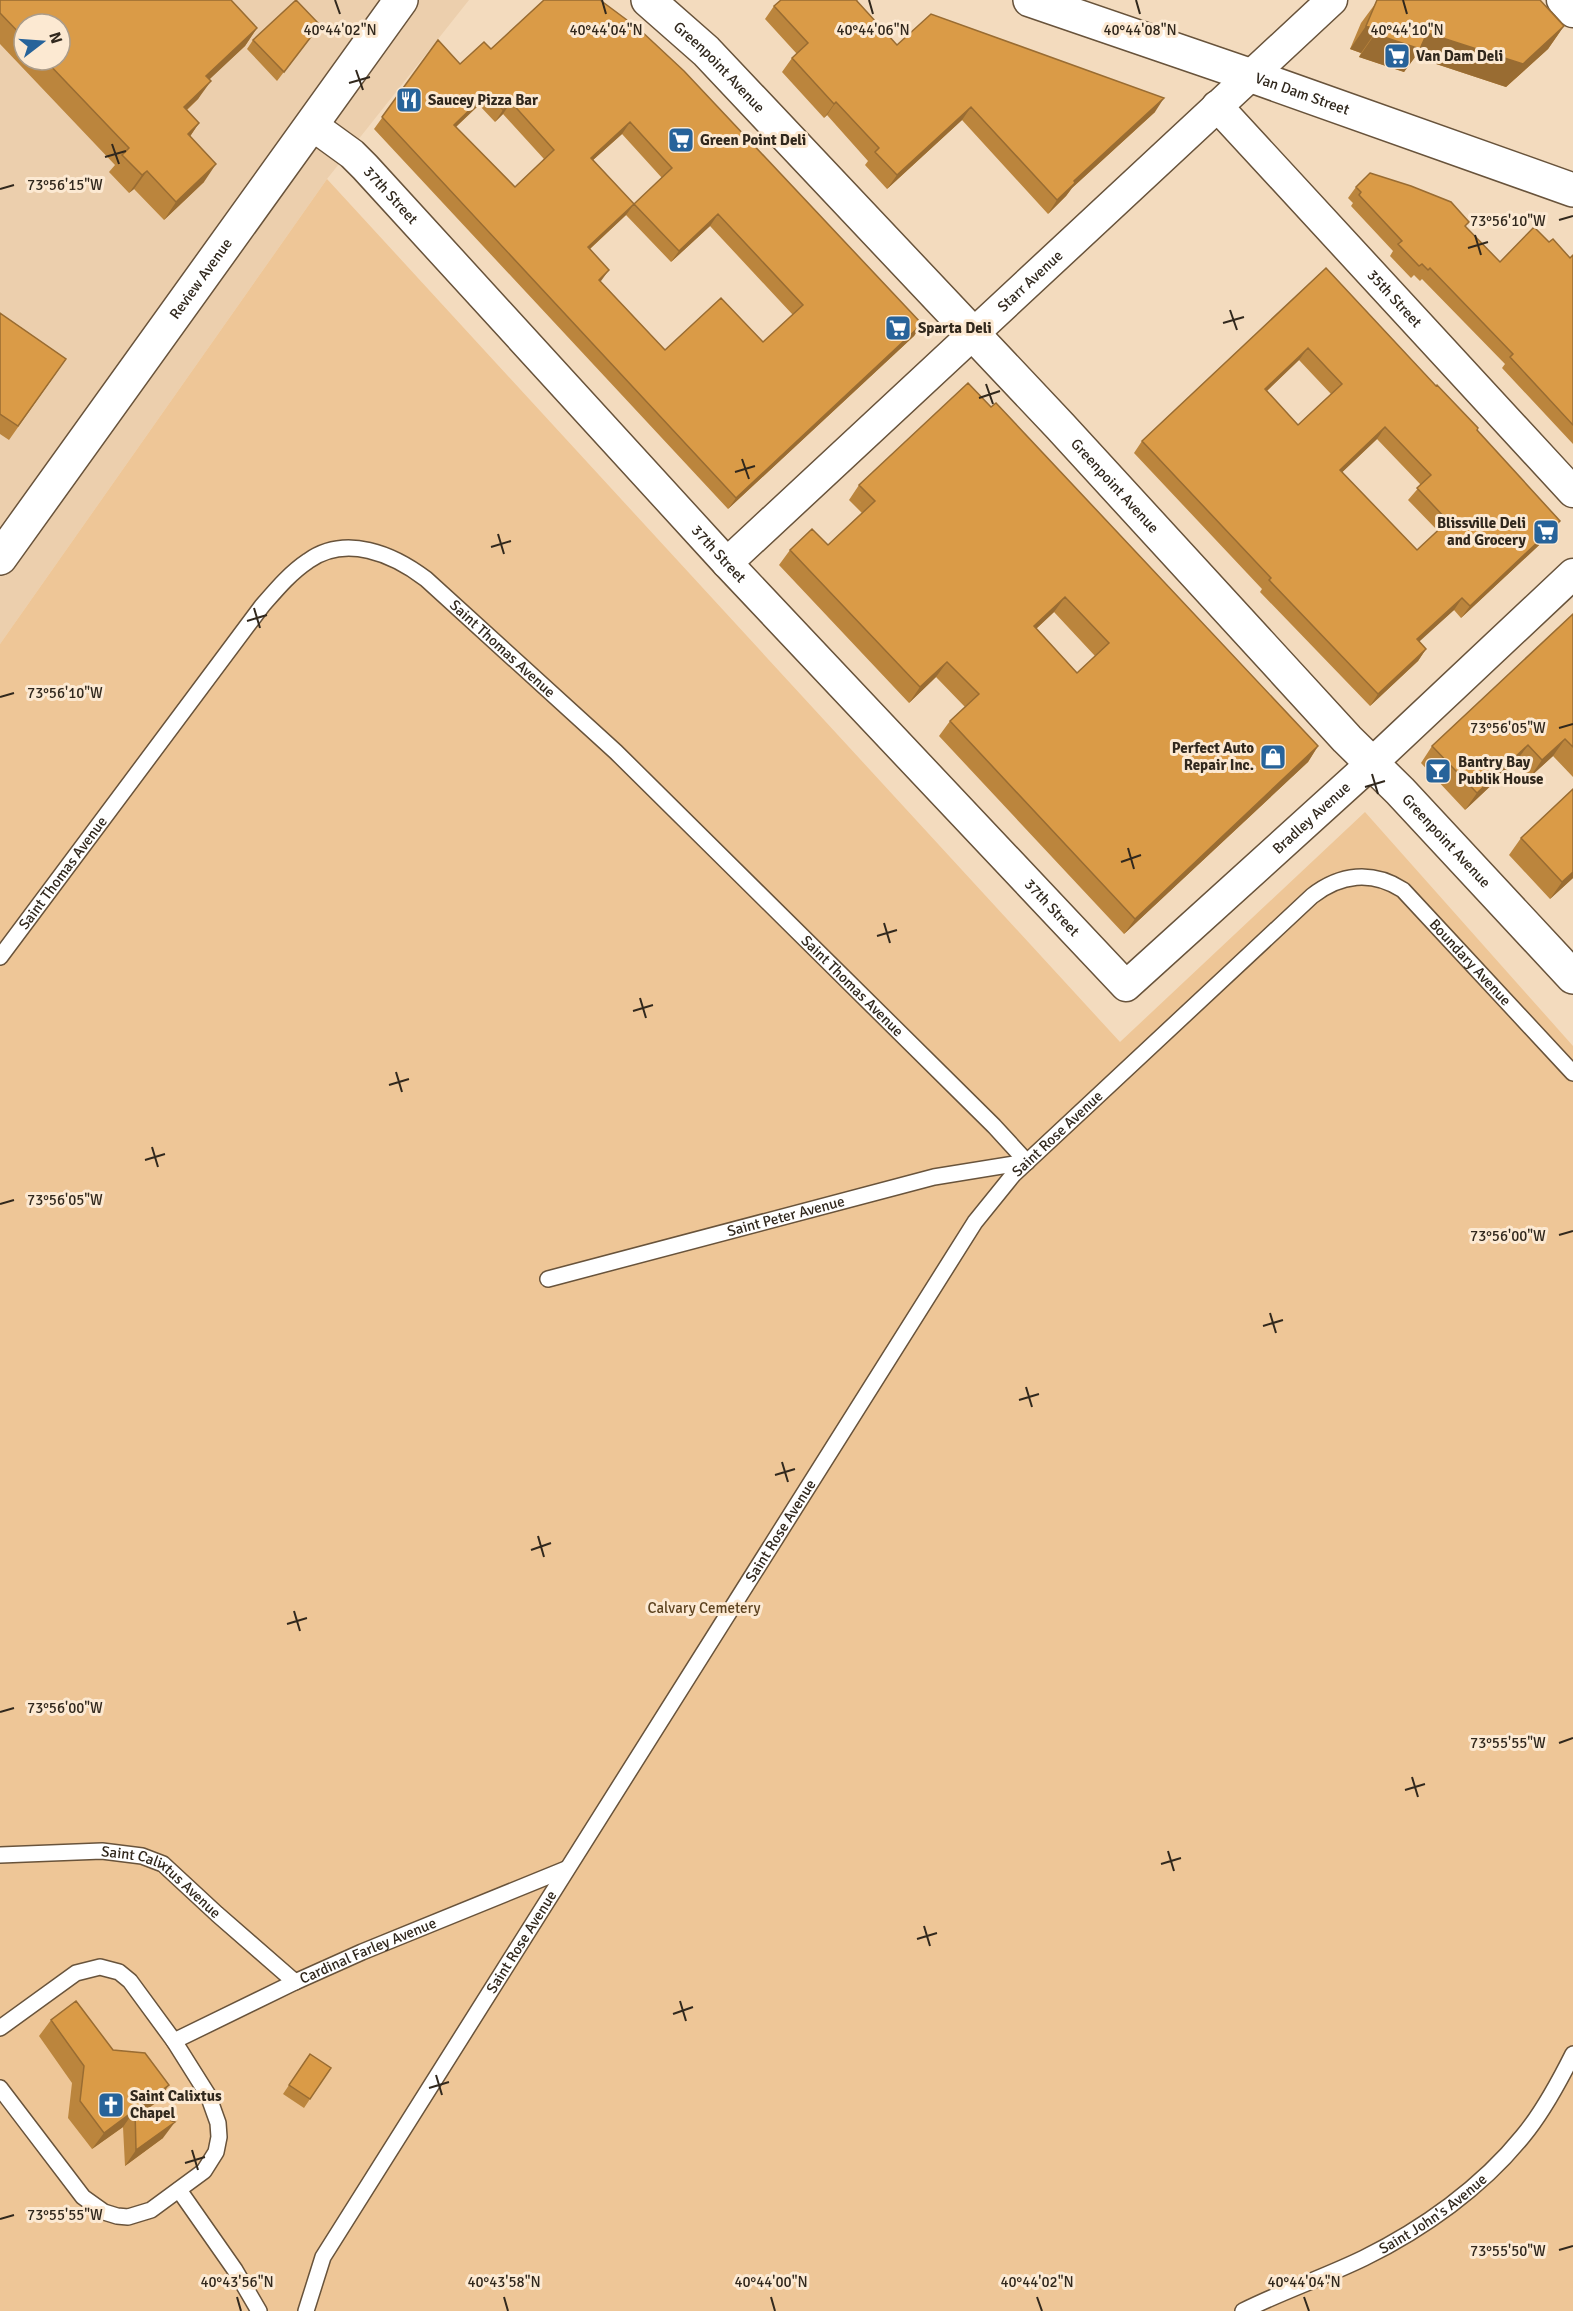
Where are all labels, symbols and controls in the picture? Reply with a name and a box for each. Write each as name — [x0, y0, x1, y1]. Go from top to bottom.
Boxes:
north arrow — [12, 12, 72, 72]
street label: Greenpoint Avenue — [670, 18, 769, 117]
text: 40°44'02"N — [303, 21, 377, 39]
text: 40°44'04"N — [569, 21, 643, 39]
text: 40°44'06"N — [836, 21, 910, 39]
text: 40°44'08"N — [1103, 21, 1177, 39]
text: 40°44'10"N — [1370, 21, 1444, 39]
text: N — [44, 30, 67, 46]
supermarket icon: Van Dam Deli — [1382, 41, 1412, 71]
place label: Van Dam Deli — [1416, 47, 1503, 65]
street label: Van Dam Street — [1253, 69, 1352, 119]
restaurant icon: Saucey Pizza Bar — [394, 85, 424, 115]
place label: Saucey Pizza Bar — [428, 91, 538, 109]
supermarket icon: Green Point Deli — [666, 125, 696, 155]
place label: Green Point Deli — [700, 131, 806, 149]
street label: 37th Street — [360, 163, 422, 228]
text: 73°56'15"W — [27, 176, 103, 194]
text: 73°56'10"W — [1470, 212, 1546, 230]
street label: Review Avenue — [166, 235, 236, 323]
street label: Starr Avenue — [994, 246, 1066, 316]
street label: 35th Street — [1364, 266, 1426, 331]
supermarket icon: Sparta Deli — [883, 313, 913, 343]
place label: Sparta Deli — [918, 319, 992, 337]
street label: Greenpoint Avenue — [1067, 435, 1163, 537]
place label: Blissville Deli and Grocery — [1437, 514, 1527, 549]
supermarket icon: Blissville Deli and Grocery — [1531, 517, 1561, 547]
street label: 37th Street — [688, 521, 750, 586]
street label: Saint Thomas Avenue — [446, 596, 559, 701]
text: 73°56'10"W — [27, 684, 103, 702]
text: 73°56'05"W — [1470, 719, 1546, 737]
place label: Perfect Auto Repair Inc. — [1172, 739, 1254, 774]
shop icon: Perfect Auto Repair Inc. — [1258, 742, 1288, 772]
place label: Bantry Bay Publik House — [1458, 753, 1544, 788]
bar icon: Bantry Bay Publik House — [1423, 756, 1453, 786]
street label: Bradley Avenue — [1269, 778, 1354, 858]
street label: Greenpoint Avenue — [1398, 790, 1494, 892]
street label: Saint Thomas Avenue — [15, 813, 111, 933]
street label: 37th Street — [1021, 875, 1083, 940]
street label: Boundary Avenue — [1425, 915, 1515, 1010]
street label: Saint Thomas Avenue — [797, 931, 907, 1040]
street label: Saint Rose Avenue — [1008, 1087, 1107, 1180]
text: 73°56'05"W — [27, 1191, 103, 1209]
street label: Saint Peter Avenue — [725, 1192, 847, 1240]
text: 73°56'00"W — [1470, 1227, 1546, 1245]
street label: Saint Rose Avenue — [742, 1476, 820, 1585]
park label: Calvary Cemetery — [648, 1599, 760, 1617]
text: 73°56'00"W — [27, 1699, 103, 1717]
text: 73°55'55"W — [1470, 1734, 1546, 1752]
street label: Saint Calixtus Avenue — [100, 1842, 225, 1922]
street label: Saint Rose Avenue — [482, 1887, 560, 1997]
street label: Cardinal Farley Avenue — [297, 1914, 439, 1988]
place label: Saint Calixtus Chapel — [130, 2087, 222, 2122]
church icon: Saint Calixtus Chapel — [96, 2090, 126, 2120]
street label: Saint John's Avenue — [1376, 2170, 1491, 2258]
text: 73°55'55"W — [27, 2206, 103, 2224]
text: 73°55'50"W — [1470, 2242, 1546, 2260]
text: 40°43'56"N — [200, 2273, 274, 2291]
text: 40°43'58"N — [467, 2273, 541, 2291]
text: 40°44'00"N — [734, 2273, 808, 2291]
text: 40°44'02"N — [1000, 2273, 1074, 2291]
text: 40°44'04"N — [1267, 2273, 1341, 2291]

